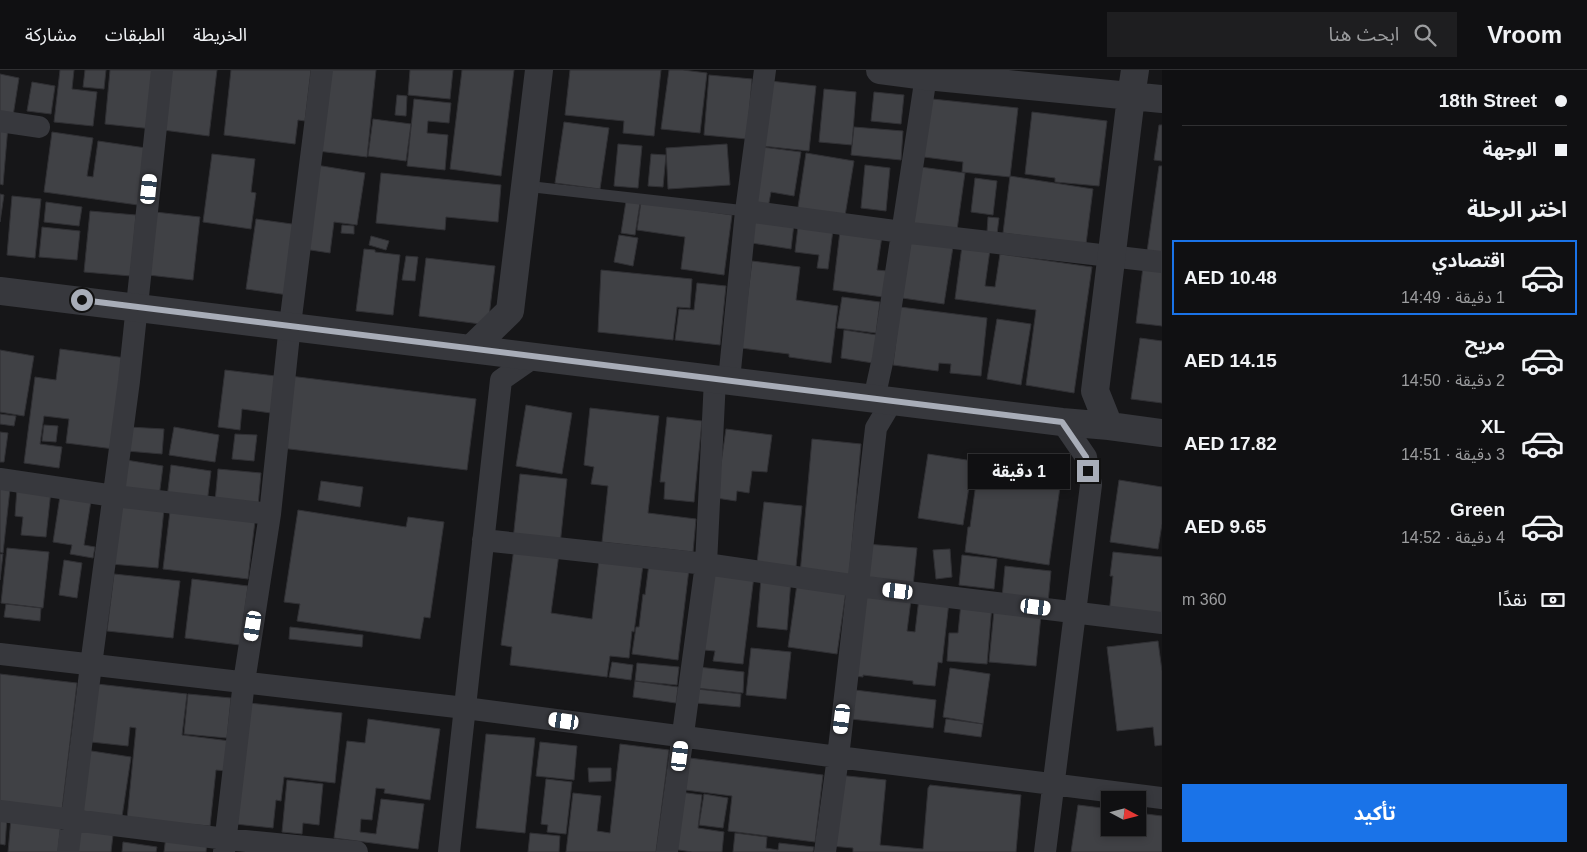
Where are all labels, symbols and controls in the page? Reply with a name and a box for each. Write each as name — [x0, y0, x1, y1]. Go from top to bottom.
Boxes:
search box — [1107, 12, 1457, 57]
icon: search — [1411, 21, 1439, 49]
text: Vroom — [1487, 21, 1562, 48]
text: ابحث هنا — [1329, 24, 1399, 45]
text: مشاركة — [25, 25, 77, 45]
text: الطبقات — [105, 25, 165, 45]
text: الخريطة — [193, 25, 247, 45]
text: 18th Street — [1439, 90, 1537, 111]
text: الوجهة — [1483, 139, 1537, 160]
car — [139, 173, 158, 205]
text: اختر الرحلة — [1467, 197, 1567, 222]
text: اقتصادي — [1432, 250, 1505, 271]
icon: car — [1520, 255, 1565, 300]
text: AED 10.48 — [1184, 267, 1277, 288]
route start — [71, 289, 93, 311]
text: 1 دقيقة · 14:49 — [1401, 289, 1505, 306]
text: مريح — [1465, 333, 1505, 354]
icon: car — [1520, 338, 1565, 383]
text: AED 14.15 — [1184, 350, 1277, 371]
text: 2 دقيقة · 14:50 — [1401, 372, 1505, 389]
text: XL — [1481, 416, 1505, 437]
icon: car — [1520, 421, 1565, 466]
text: AED 17.82 — [1184, 433, 1277, 454]
text: 3 دقيقة · 14:51 — [1401, 446, 1505, 463]
callout: 1 دقيقة — [968, 454, 1070, 488]
route end — [1077, 460, 1099, 482]
text: 1 دقيقة — [992, 463, 1046, 480]
text: Green — [1450, 499, 1505, 520]
icon: car — [1520, 504, 1565, 549]
text: AED 9.65 — [1184, 516, 1266, 537]
text: 4 دقيقة · 14:52 — [1401, 529, 1505, 546]
car — [882, 582, 913, 600]
icon: cash — [1539, 586, 1567, 614]
text: نقدًا — [1498, 589, 1527, 610]
text: 360 m — [1182, 591, 1226, 608]
car — [1020, 598, 1051, 616]
car — [243, 610, 262, 642]
car — [832, 703, 851, 735]
car — [548, 711, 579, 731]
car — [670, 740, 689, 772]
button: تأكيد — [1182, 784, 1567, 842]
north arrow — [1101, 791, 1146, 836]
map controls — [1101, 791, 1146, 836]

